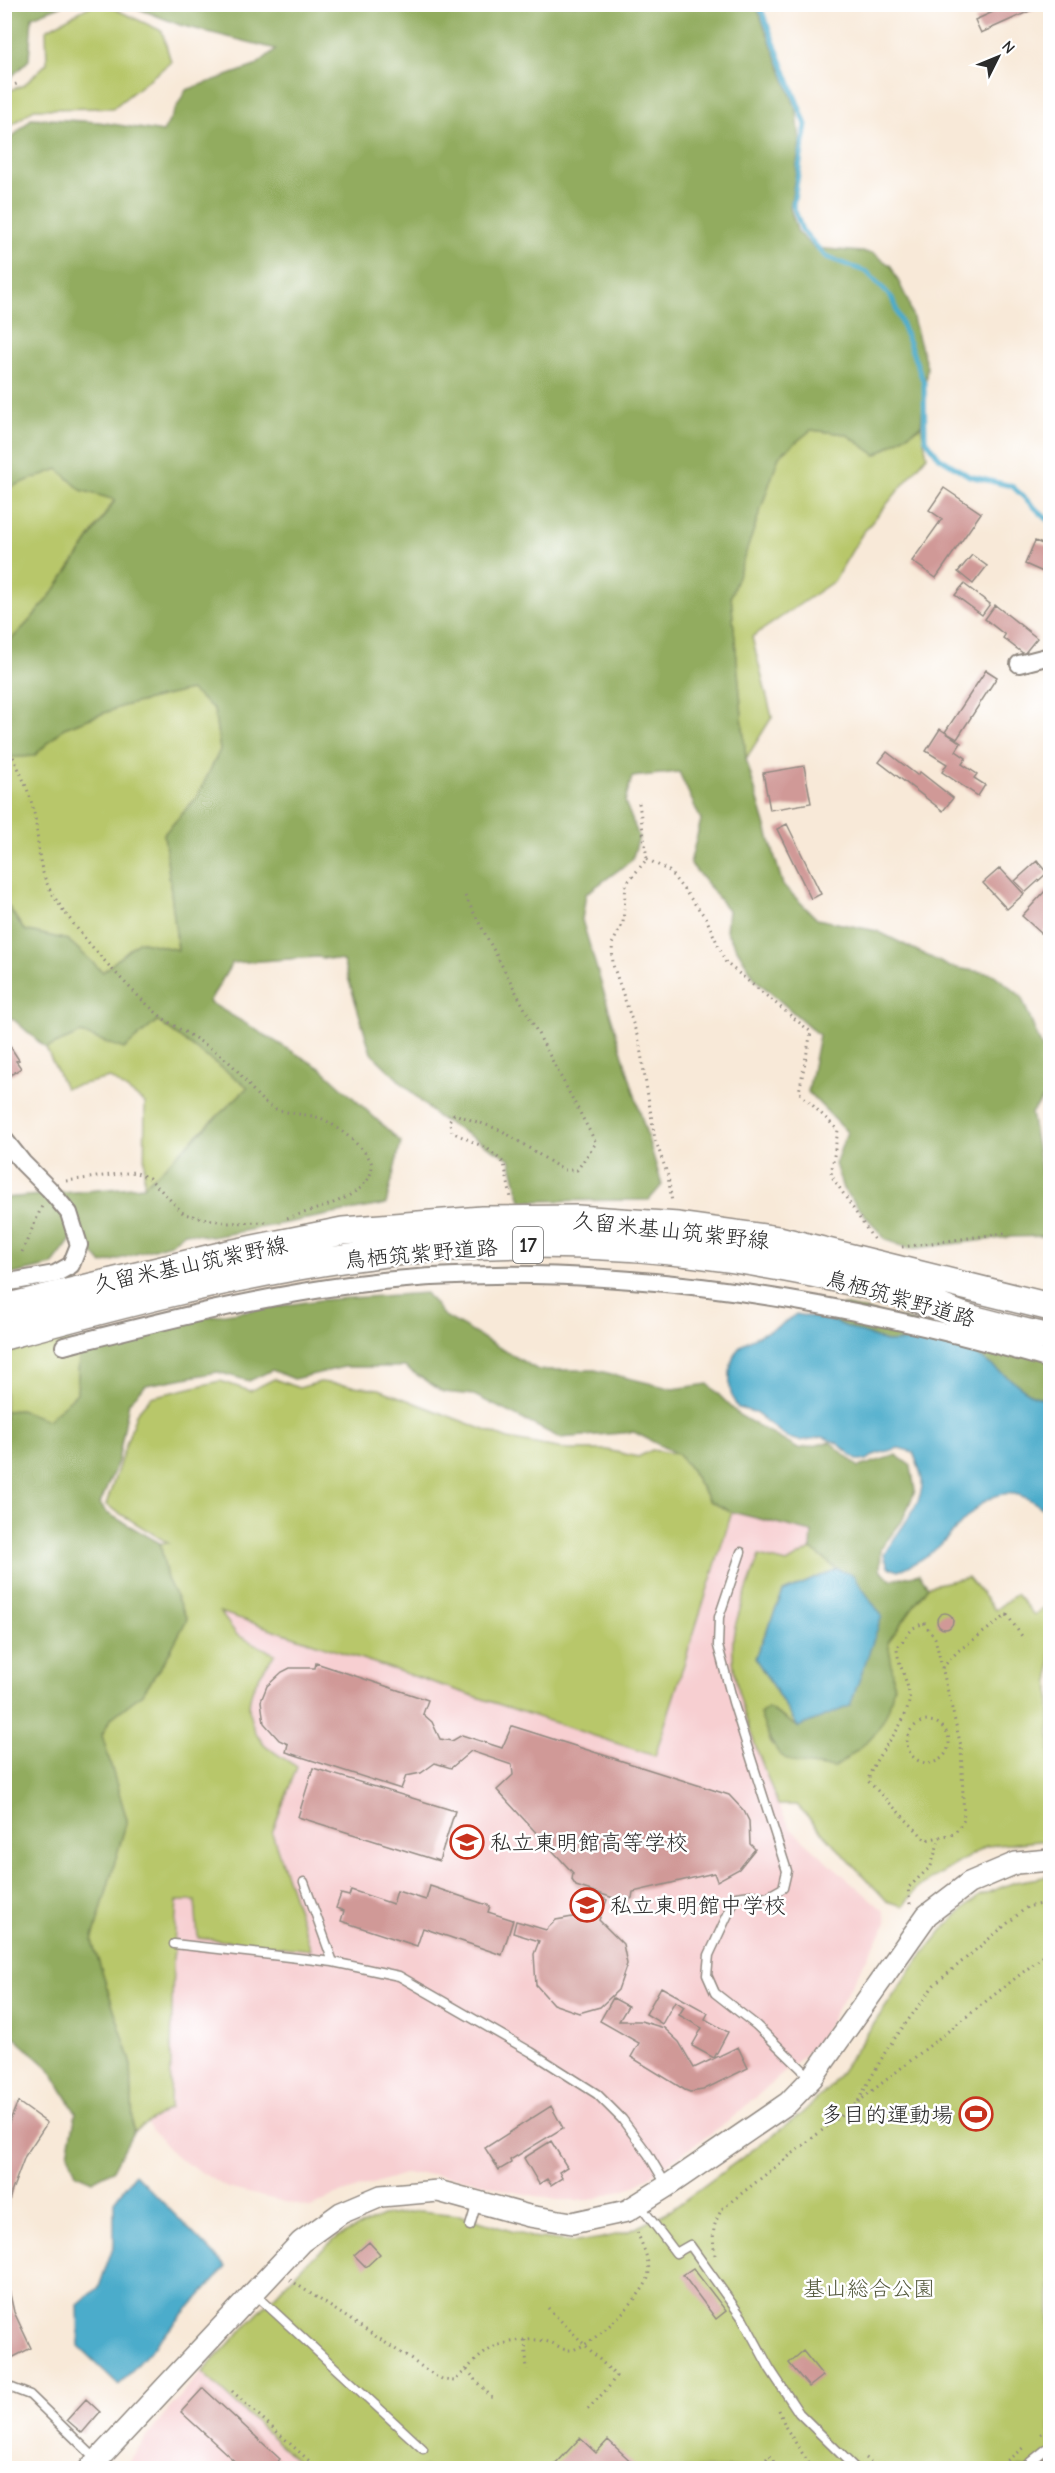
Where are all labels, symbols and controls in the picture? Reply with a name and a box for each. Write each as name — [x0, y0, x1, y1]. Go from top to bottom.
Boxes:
north arrow — [968, 27, 1028, 87]
text: N — [998, 37, 1018, 57]
street label: 久留米基山筑紫野線 — [571, 1208, 771, 1254]
road number: 17 — [513, 1227, 543, 1263]
street label: 久留米基山筑紫野線 — [91, 1232, 290, 1298]
street label: 鳥栖筑紫野道路 — [343, 1234, 499, 1274]
street label: 鳥栖筑紫野道路 — [823, 1265, 978, 1333]
school or university icon: 私立東明館高等学校 — [449, 1824, 485, 1860]
place label: 私立東明館高等学校 — [490, 1830, 688, 1856]
school or university icon: 私立東明館中学校 — [569, 1887, 605, 1923]
place label: 私立東明館中学校 — [610, 1893, 786, 1919]
sports icon: 多目的運動場 — [958, 2096, 994, 2132]
place label: 多目的運動場 — [821, 2102, 953, 2128]
park label: 基山総合公園 — [803, 2276, 935, 2302]

